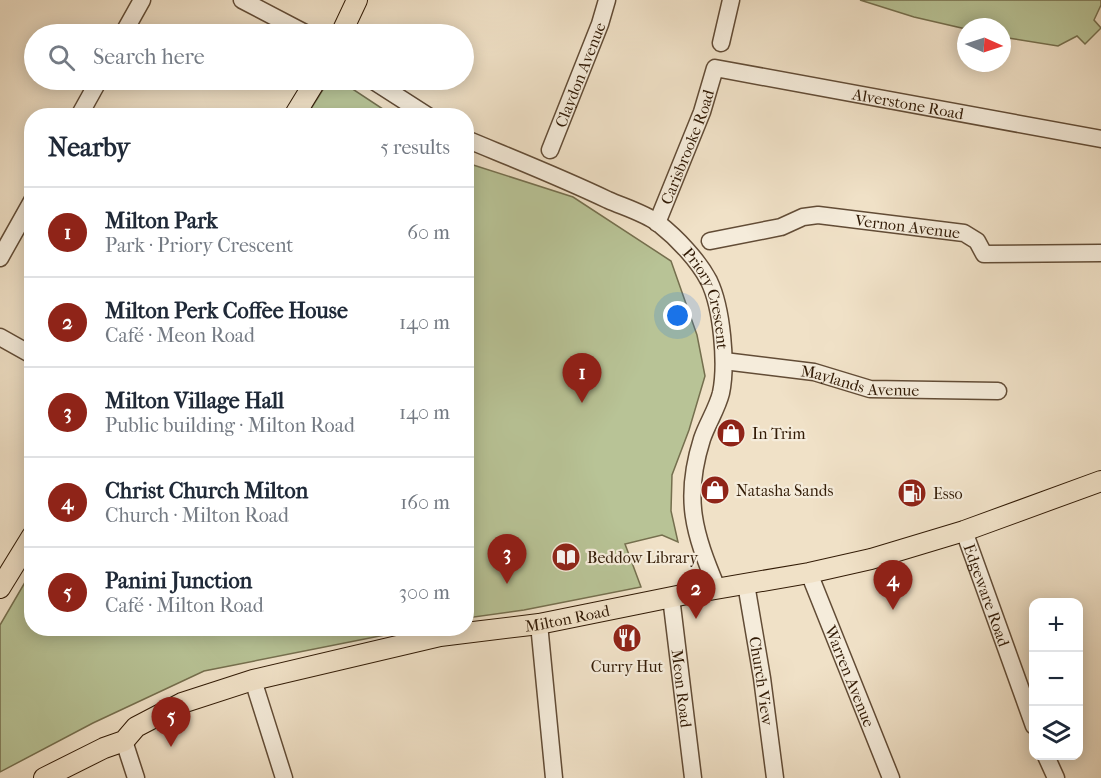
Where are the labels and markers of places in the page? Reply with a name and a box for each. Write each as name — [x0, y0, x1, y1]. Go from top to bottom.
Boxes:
pin: 1 — [562, 354, 602, 403]
shop icon: In Trim — [715, 417, 747, 449]
place label: In Trim — [752, 424, 806, 443]
shop icon: Natasha Sands — [699, 474, 731, 506]
fuel station icon: Esso — [896, 477, 928, 509]
place label: Natasha Sands — [736, 481, 834, 500]
place label: Esso — [933, 484, 963, 503]
pin: 3 — [488, 534, 526, 584]
library icon: Beddow Library — [550, 541, 582, 573]
place label: Beddow Library — [587, 548, 698, 567]
pin: 4 — [874, 560, 912, 610]
pin: 2 — [676, 570, 716, 619]
restaurant icon: Curry Hut — [611, 622, 643, 654]
place label: Curry Hut — [591, 657, 664, 676]
pin: 5 — [152, 698, 190, 747]

